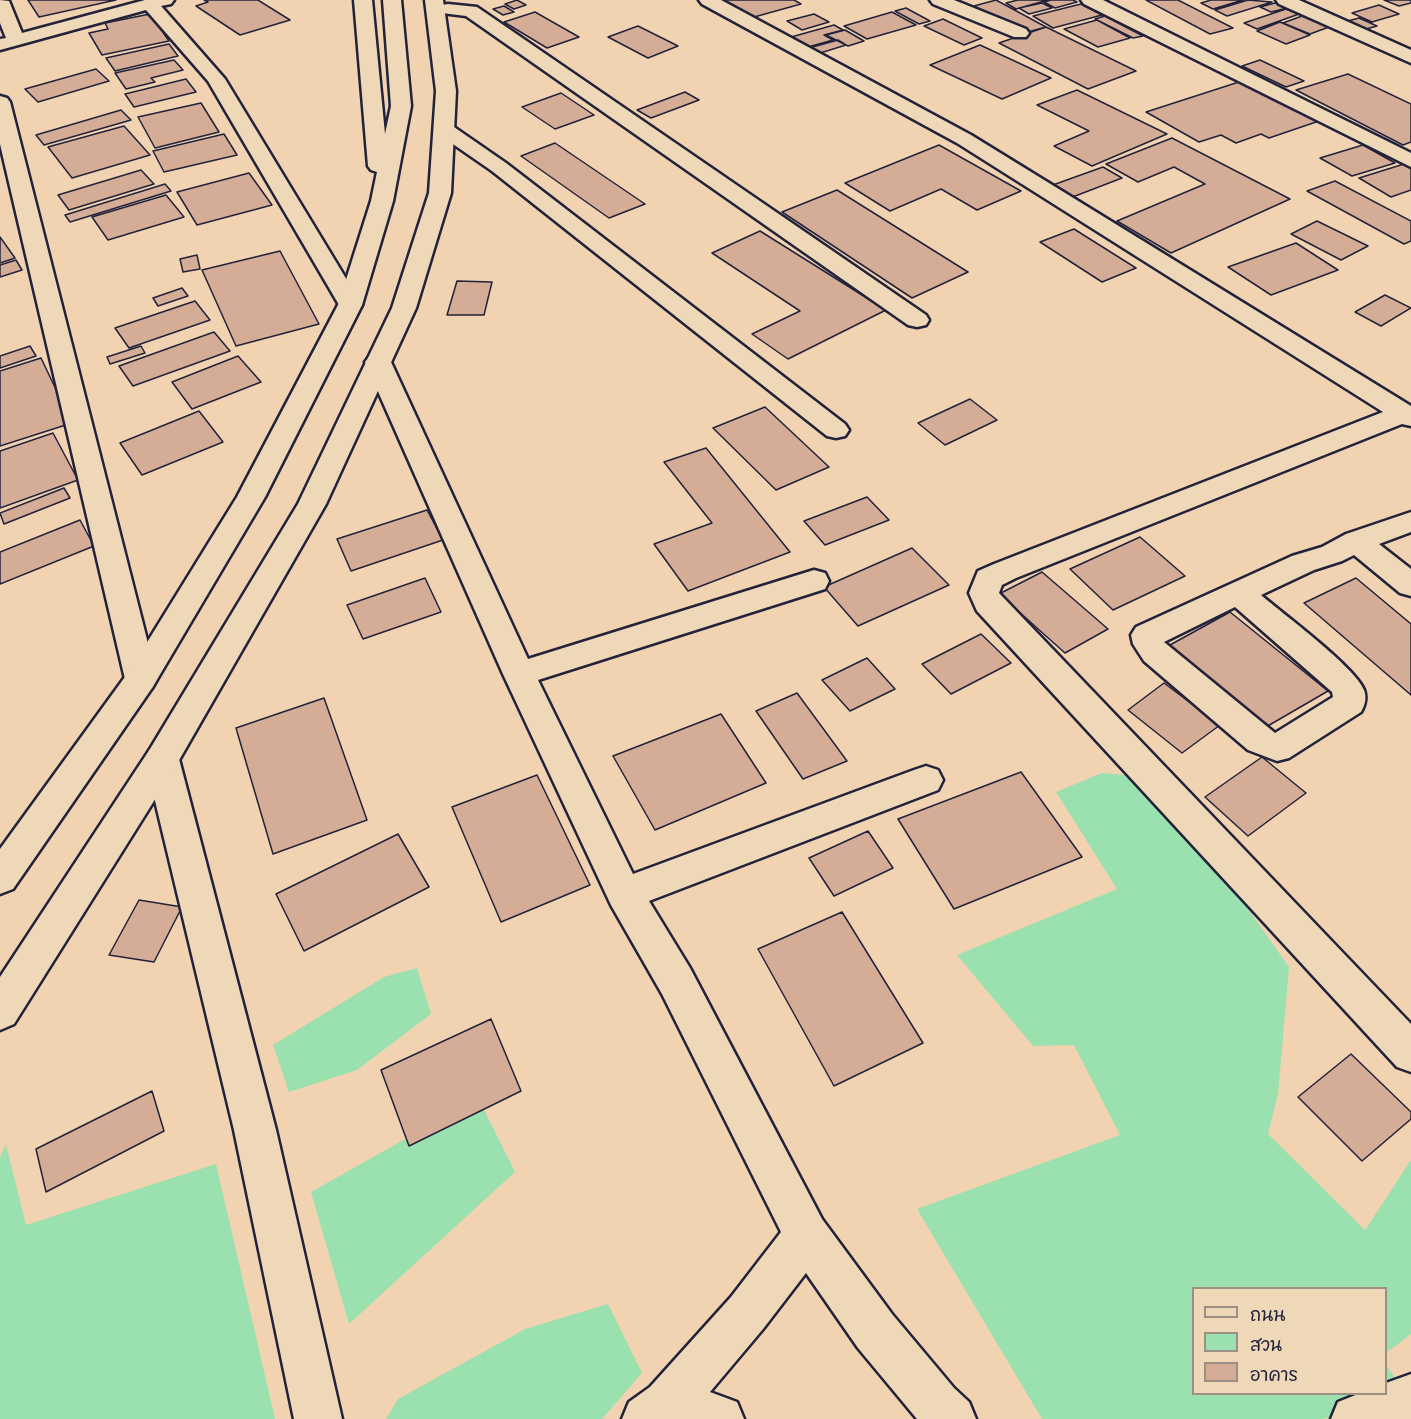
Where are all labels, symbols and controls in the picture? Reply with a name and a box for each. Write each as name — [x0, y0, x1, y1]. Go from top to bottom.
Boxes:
legend — [1192, 1287, 1387, 1395]
text: ถนน — [1250, 1304, 1285, 1326]
text: สวน — [1250, 1334, 1282, 1356]
text: อาคาร — [1250, 1364, 1298, 1386]

